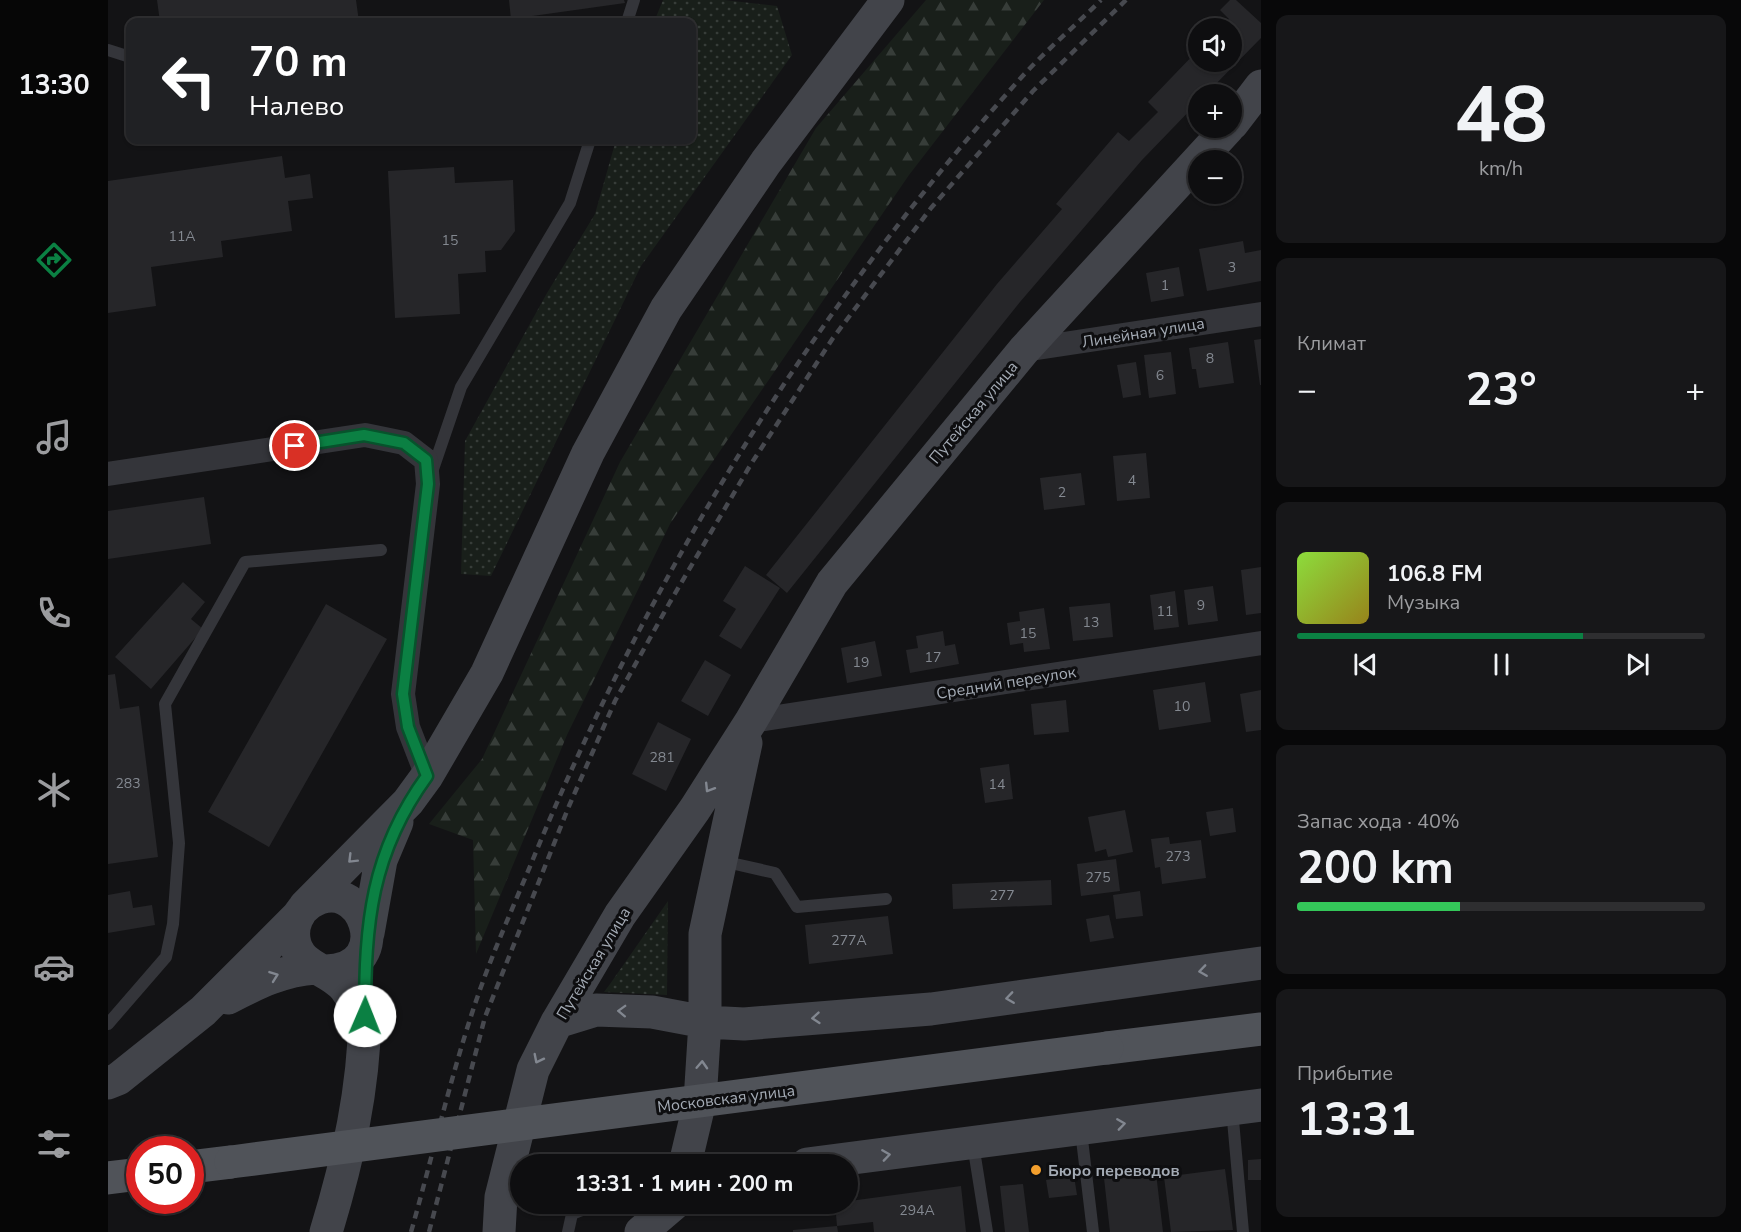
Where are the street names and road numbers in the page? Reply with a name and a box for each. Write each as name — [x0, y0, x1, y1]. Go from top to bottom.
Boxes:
street label: Линейная улица — [1080, 312, 1206, 354]
street label: Путейская улица — [924, 357, 1023, 469]
street label: Средний переулок — [935, 661, 1078, 705]
street label: Путейская улица — [552, 903, 636, 1024]
street label: Московская улица — [656, 1080, 796, 1118]

